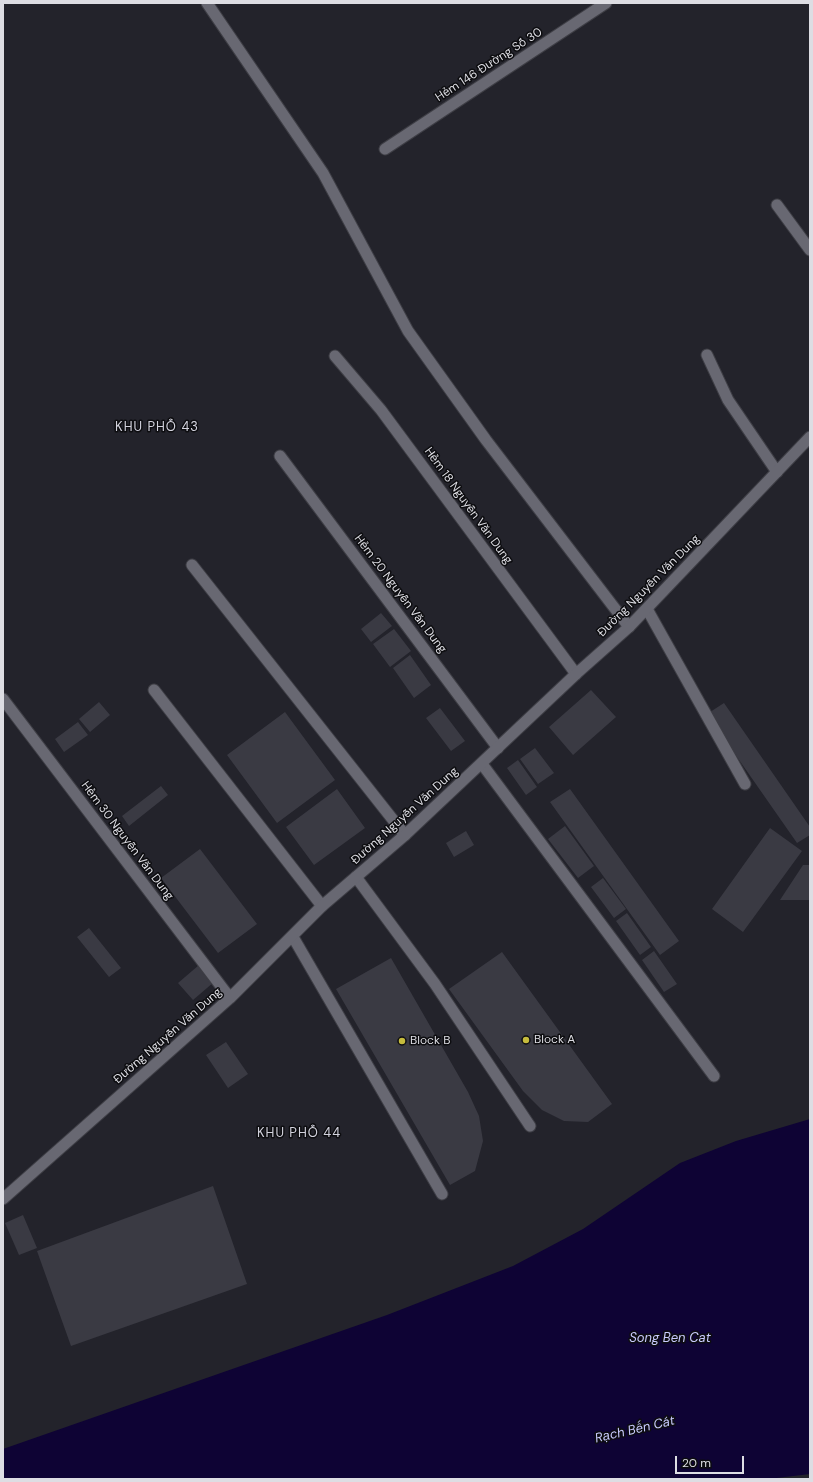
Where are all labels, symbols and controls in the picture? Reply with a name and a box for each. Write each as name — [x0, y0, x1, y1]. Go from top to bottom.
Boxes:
street label: Hẻm 146 Đường Số 30 — [433, 25, 545, 105]
district label: KHU PHỐ 43 — [115, 420, 199, 436]
street label: Hẻm 18 Nguyễn Văn Dung — [421, 445, 515, 567]
street label: Hẻm 20 Nguyễn Văn Dung — [351, 532, 449, 656]
street label: Đường Nguyễn Văn Dung — [595, 532, 703, 640]
street label: Đường Nguyễn Văn Dung — [349, 764, 461, 868]
street label: Hẻm 30 Nguyễn Văn Dung — [78, 779, 176, 903]
street label: Đường Nguyễn Văn Dung — [111, 985, 225, 1087]
place label: Block A — [534, 1033, 575, 1047]
place label: Block B — [410, 1034, 450, 1048]
marker: Block A — [521, 1035, 531, 1045]
marker: Block B — [397, 1036, 407, 1046]
district label: KHU PHỐ 44 — [257, 1126, 341, 1142]
water label: Song Ben Cat — [629, 1331, 711, 1347]
water label: Rạch Bến Cát — [594, 1413, 676, 1447]
scale bar — [677, 1448, 746, 1474]
text: 20 m — [682, 1455, 711, 1471]

